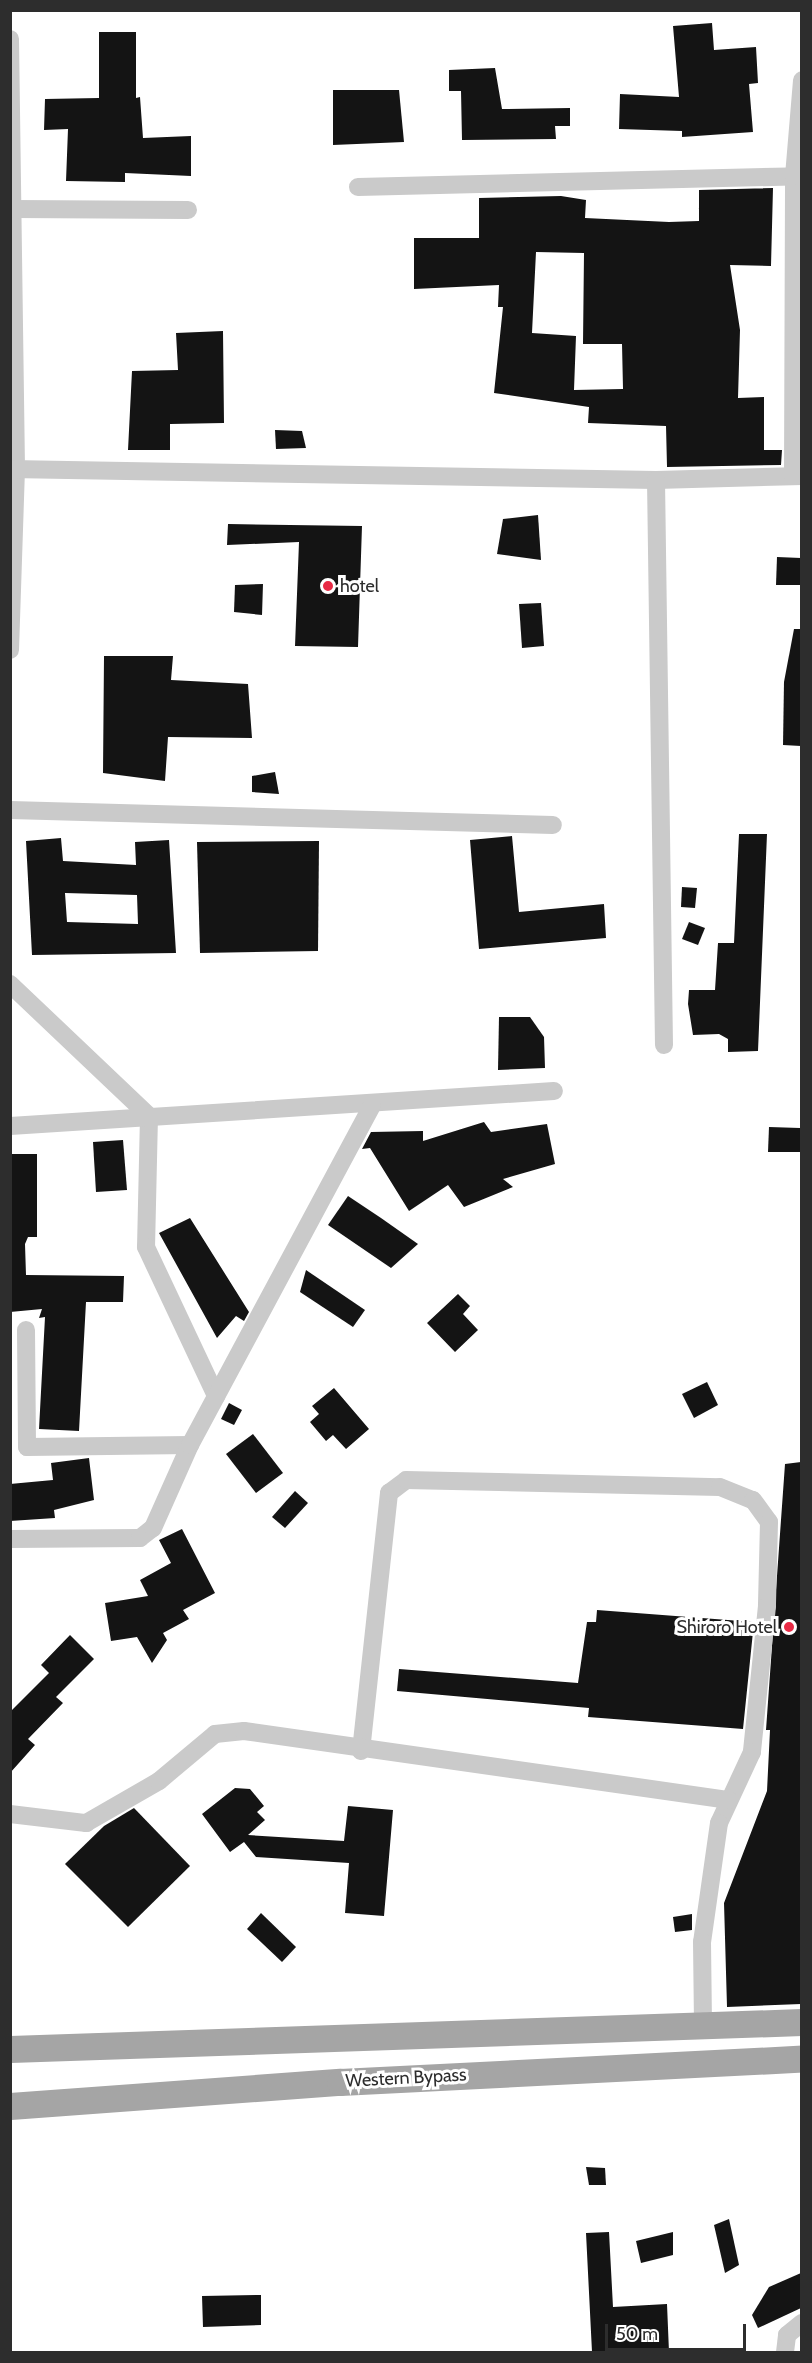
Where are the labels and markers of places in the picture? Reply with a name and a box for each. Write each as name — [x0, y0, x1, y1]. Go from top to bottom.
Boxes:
place label: hotel — [340, 575, 379, 597]
marker: hotel — [321, 579, 335, 593]
place label: Shiroro Hotel — [677, 1616, 777, 1638]
marker: Shiroro Hotel — [782, 1620, 796, 1634]

